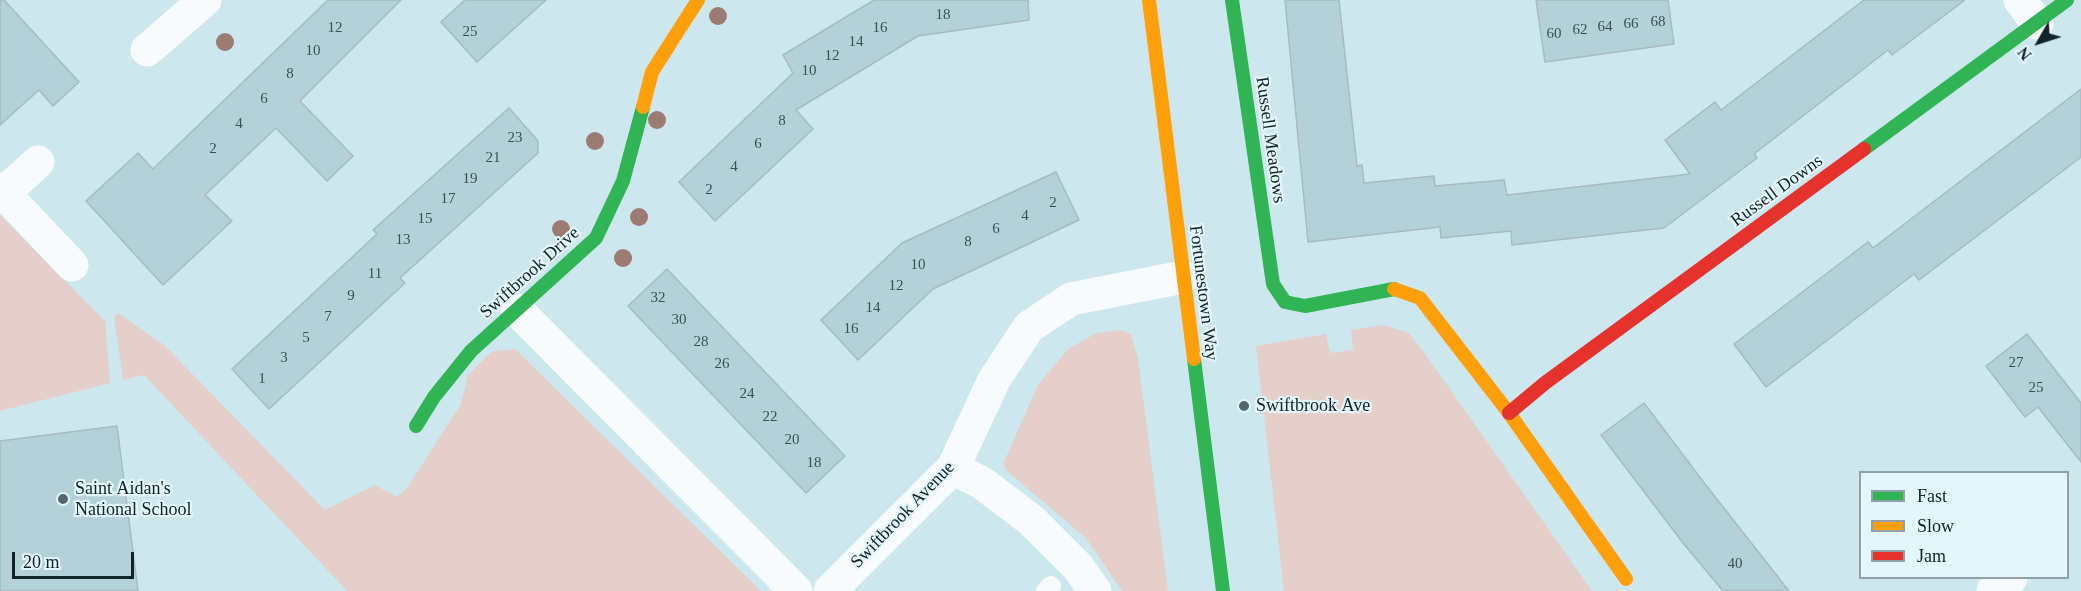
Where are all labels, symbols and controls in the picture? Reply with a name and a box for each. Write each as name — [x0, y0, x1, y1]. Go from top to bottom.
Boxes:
house number: 18 — [936, 6, 950, 24]
north arrow — [2009, 12, 2069, 72]
house number: 68 — [1650, 13, 1666, 31]
house number: 66 — [1624, 15, 1638, 33]
house number: 64 — [1598, 18, 1612, 36]
house number: 12 — [328, 19, 342, 37]
house number: 16 — [872, 19, 888, 37]
house number: 62 — [1572, 21, 1588, 39]
house number: 25 — [462, 23, 478, 41]
house number: 60 — [1546, 25, 1562, 43]
house number: 14 — [848, 33, 864, 51]
house number: 10 — [306, 42, 320, 60]
text: N — [2014, 44, 2035, 63]
house number: 12 — [824, 47, 840, 65]
house number: 10 — [802, 62, 816, 80]
house number: 8 — [286, 65, 294, 83]
street label: Russell Meadows — [1250, 75, 1290, 205]
house number: 6 — [260, 90, 268, 108]
house number: 8 — [778, 112, 786, 130]
house number: 4 — [235, 115, 243, 133]
house number: 23 — [508, 129, 522, 147]
house number: 6 — [754, 135, 762, 153]
house number: 2 — [209, 140, 217, 158]
house number: 21 — [486, 149, 500, 167]
street label: Russell Downs — [1727, 150, 1827, 232]
house number: 4 — [730, 158, 738, 176]
house number: 19 — [462, 170, 478, 188]
house number: 2 — [705, 181, 713, 199]
house number: 17 — [440, 190, 456, 208]
house number: 2 — [1049, 194, 1057, 212]
house number: 4 — [1021, 207, 1029, 225]
house number: 15 — [418, 210, 432, 228]
house number: 6 — [992, 220, 1000, 238]
street label: Swiftbrook Drive — [476, 223, 584, 323]
street label: Fortunestown Way — [1184, 224, 1222, 362]
house number: 13 — [396, 231, 410, 249]
house number: 8 — [964, 233, 972, 251]
house number: 10 — [910, 256, 926, 274]
house number: 11 — [368, 265, 382, 283]
house number: 12 — [888, 277, 904, 295]
house number: 9 — [347, 287, 355, 305]
house number: 32 — [650, 289, 666, 307]
house number: 14 — [866, 299, 880, 317]
house number: 7 — [324, 308, 332, 326]
house number: 30 — [672, 311, 686, 329]
house number: 16 — [844, 320, 858, 338]
house number: 5 — [302, 329, 310, 347]
house number: 28 — [694, 333, 708, 351]
house number: 3 — [280, 349, 288, 367]
house number: 27 — [2008, 354, 2024, 372]
house number: 26 — [714, 355, 730, 373]
house number: 1 — [258, 370, 266, 388]
house number: 25 — [2028, 379, 2044, 397]
house number: 24 — [740, 385, 754, 403]
place label: Swiftbrook Ave — [1256, 395, 1370, 417]
marker: Swiftbrook Ave — [1237, 399, 1251, 413]
house number: 22 — [762, 408, 778, 426]
house number: 20 — [784, 431, 800, 449]
house number: 18 — [806, 454, 822, 472]
street label: Swiftbrook Avenue — [847, 457, 959, 573]
legend — [1859, 471, 2069, 579]
place label: Saint Aidan's National School — [75, 478, 191, 520]
text: Fast — [1917, 486, 1947, 506]
marker: Saint Aidan's National School — [56, 492, 70, 506]
text: Slow — [1917, 516, 1954, 536]
scale bar — [15, 540, 136, 578]
text: Jam — [1917, 546, 1946, 566]
text: 20 m — [23, 552, 60, 572]
house number: 40 — [1728, 555, 1742, 573]

